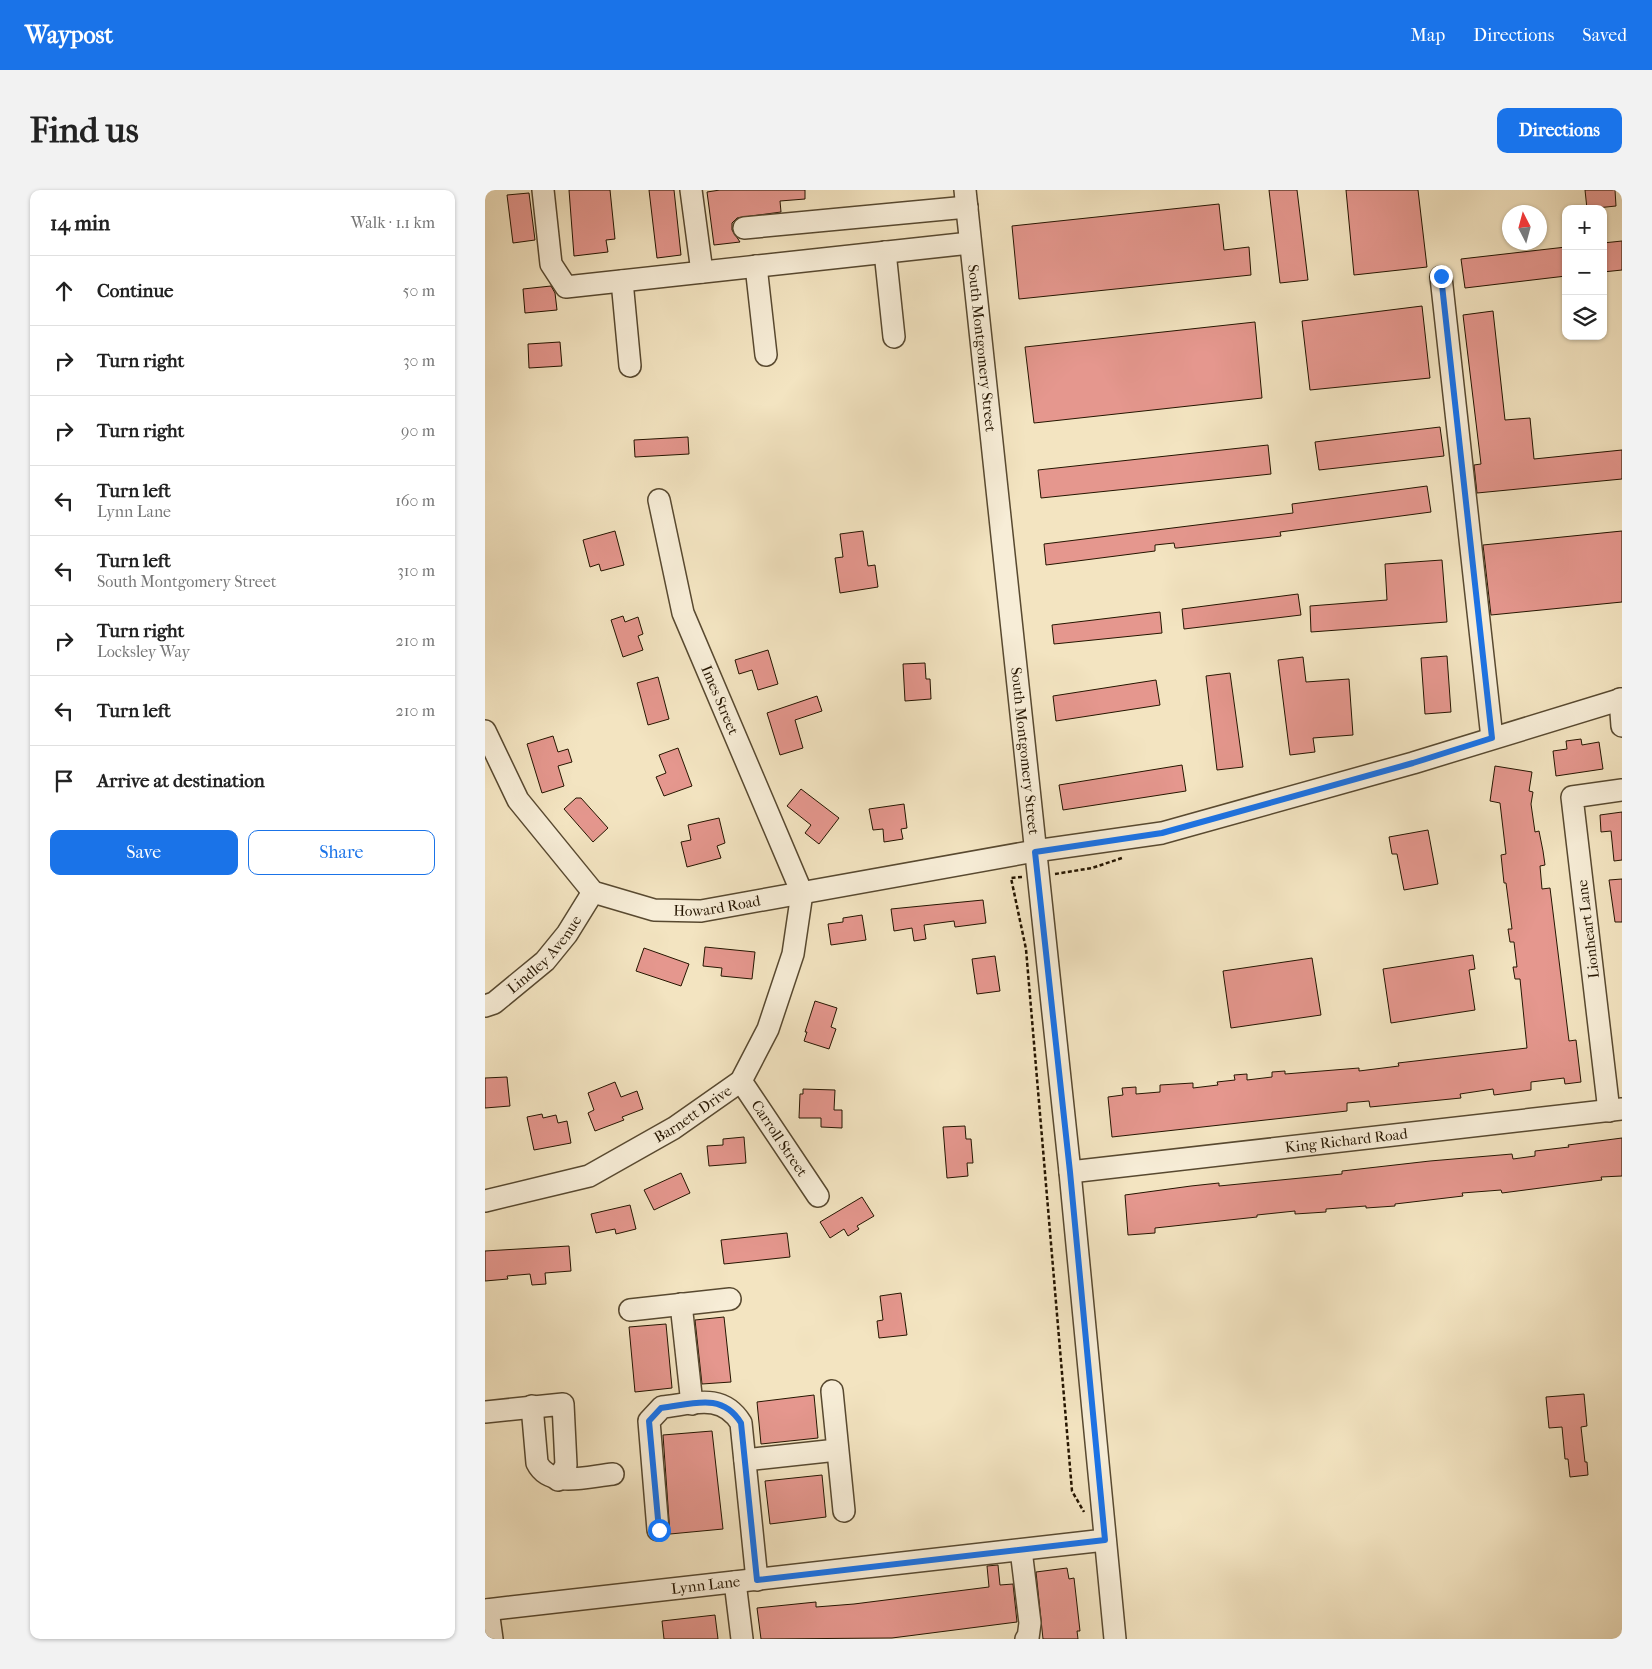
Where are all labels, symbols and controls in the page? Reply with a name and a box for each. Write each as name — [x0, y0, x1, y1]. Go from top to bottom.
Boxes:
text: Waypost — [25, 21, 113, 49]
text: Map — [1411, 25, 1445, 46]
text: Directions — [1473, 25, 1554, 46]
text: Saved — [1582, 25, 1627, 46]
button: Directions — [1497, 108, 1622, 153]
text: Find us — [30, 110, 139, 151]
north arrow — [1502, 205, 1547, 250]
map controls — [1562, 205, 1607, 340]
button: + — [1562, 205, 1607, 250]
text: 14 min — [50, 211, 110, 235]
text: Walk · 1.1 km — [351, 213, 435, 232]
button: − — [1562, 250, 1607, 295]
street label: South Montgomery Street — [964, 263, 1000, 433]
route end — [1430, 265, 1453, 288]
icon: ahead — [50, 277, 78, 305]
text: Continue — [97, 280, 173, 302]
text: 50 m — [403, 281, 435, 300]
button: layers — [1562, 295, 1607, 340]
icon: right — [50, 347, 78, 375]
text: Turn right — [97, 350, 184, 372]
text: 30 m — [403, 351, 435, 370]
icon: right — [50, 417, 78, 445]
text: Turn right — [97, 420, 184, 442]
text: 90 m — [401, 421, 435, 440]
text: Turn left — [97, 480, 171, 502]
icon: left — [50, 487, 78, 515]
text: 160 m — [395, 491, 435, 510]
text: Lynn Lane — [97, 502, 171, 521]
text: Turn left — [97, 550, 171, 572]
icon: left — [50, 557, 78, 585]
text: 310 m — [397, 561, 435, 580]
text: South Montgomery Street — [97, 572, 276, 591]
text: Turn right — [97, 620, 184, 642]
icon: right — [50, 627, 78, 655]
text: 210 m — [396, 631, 435, 650]
text: Locksley Way — [97, 642, 190, 661]
street label: Imes Street — [697, 662, 743, 738]
street label: South Montgomery Street — [1007, 666, 1043, 836]
icon: left — [50, 697, 78, 725]
text: Turn left — [97, 700, 171, 722]
text: 210 m — [396, 701, 435, 720]
icon: arrive — [50, 767, 78, 795]
text: Arrive at destination — [97, 770, 265, 792]
button: Save — [50, 830, 238, 875]
button: Share — [248, 830, 435, 875]
street label: Lionheart Lane — [1573, 878, 1603, 979]
street label: Howard Road — [673, 891, 763, 920]
street label: Lindley Avenue — [504, 912, 586, 997]
street label: Barnett Drive — [651, 1081, 736, 1146]
street label: Carroll Street — [747, 1097, 812, 1181]
street label: King Richard Road — [1284, 1124, 1409, 1156]
route start — [648, 1519, 671, 1542]
street label: Lynn Lane — [670, 1572, 742, 1598]

